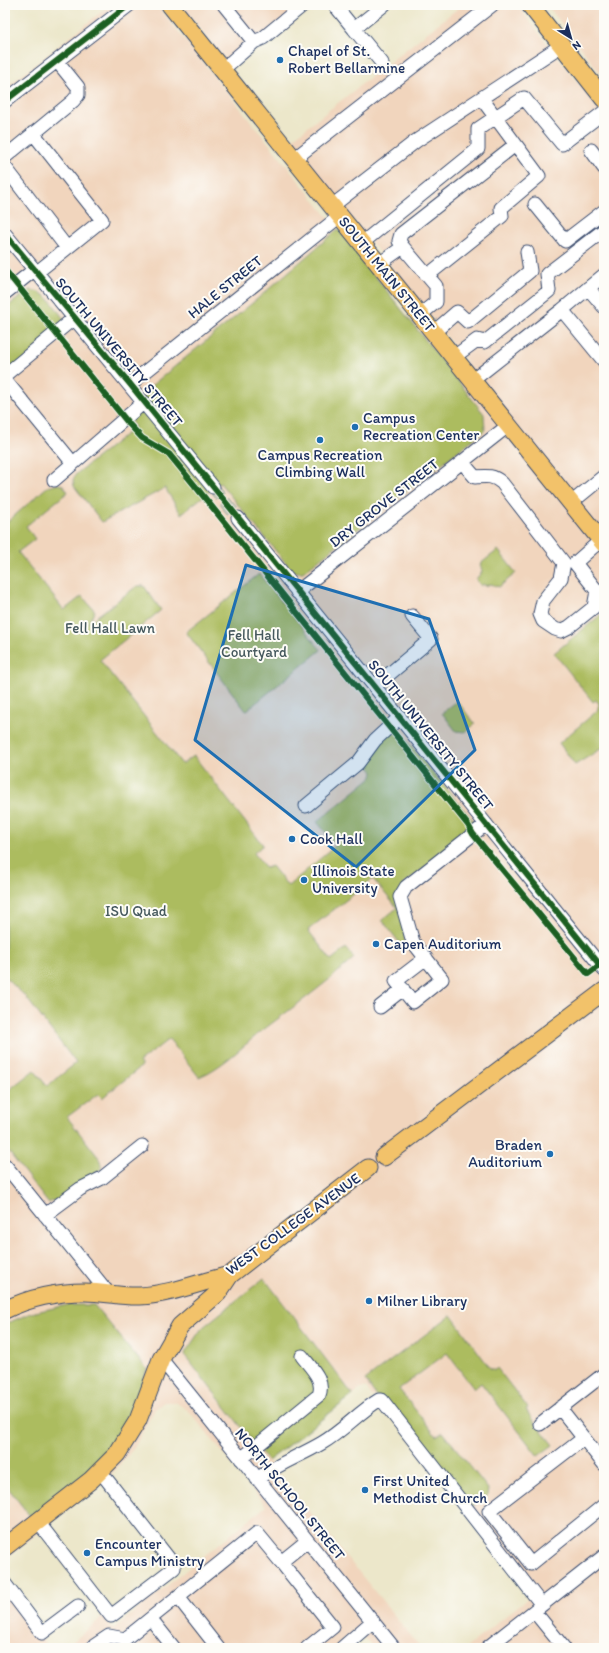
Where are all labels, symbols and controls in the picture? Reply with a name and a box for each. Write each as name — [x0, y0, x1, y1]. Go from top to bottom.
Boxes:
north arrow — [551, 18, 591, 58]
text: N — [570, 38, 584, 53]
place label: Chapel of St. Robert Bellarmine — [288, 42, 405, 77]
marker: Chapel of St. Robert Bellarmine — [275, 55, 285, 65]
street label: SOUTH MAIN STREET — [335, 213, 439, 336]
street label: HALE STREET — [184, 251, 266, 322]
street label: SOUTH UNIVERSITY STREET — [51, 274, 187, 431]
place label: Campus Recreation Center — [363, 409, 479, 444]
marker: Campus Recreation Center — [350, 422, 360, 432]
marker: Campus Recreation Climbing Wall — [315, 435, 325, 445]
place label: Campus Recreation Climbing Wall — [258, 446, 383, 481]
street label: DRY GROVE STREET — [326, 454, 443, 551]
park label: Fell Hall Lawn — [65, 619, 155, 637]
park label: Fell Hall Courtyard — [221, 626, 287, 661]
street label: SOUTH UNIVERSITY STREET — [365, 656, 498, 815]
place label: Cook Hall — [300, 830, 363, 848]
marker: Cook Hall — [287, 834, 297, 844]
place label: Illinois State University — [312, 862, 395, 897]
marker: Illinois State University — [299, 875, 309, 885]
park label: ISU Quad — [105, 902, 168, 920]
place label: Capen Auditorium — [384, 935, 502, 953]
marker: Capen Auditorium — [371, 939, 381, 949]
place label: Braden Auditorium — [468, 1136, 542, 1171]
marker: Braden Auditorium — [545, 1149, 555, 1159]
street label: WEST COLLEGE AVENUE — [222, 1169, 364, 1279]
place label: Milner Library — [377, 1292, 467, 1310]
marker: Milner Library — [364, 1296, 374, 1306]
street label: NORTH SCHOOL STREET — [231, 1424, 349, 1564]
place label: First United Methodist Church — [373, 1472, 487, 1507]
marker: First United Methodist Church — [360, 1485, 370, 1495]
place label: Encounter Campus Ministry — [95, 1535, 204, 1570]
marker: Encounter Campus Ministry — [82, 1548, 92, 1558]

